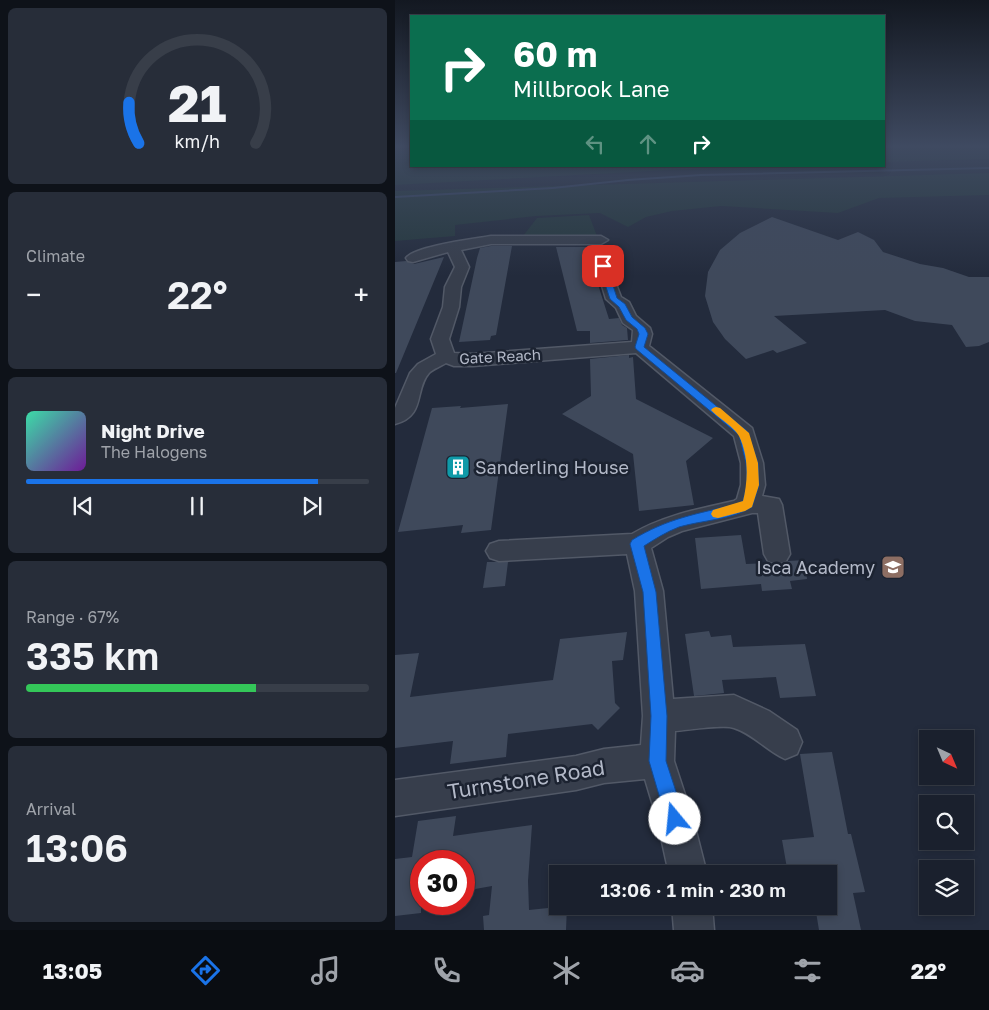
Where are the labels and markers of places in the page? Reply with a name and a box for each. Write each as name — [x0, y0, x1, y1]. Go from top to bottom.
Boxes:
pin — [582, 245, 624, 287]
building icon: Sanderling House — [445, 454, 471, 480]
place label: Sanderling House — [475, 456, 629, 478]
school or university icon: Isca Academy — [880, 554, 906, 580]
place label: Isca Academy — [756, 556, 875, 578]

